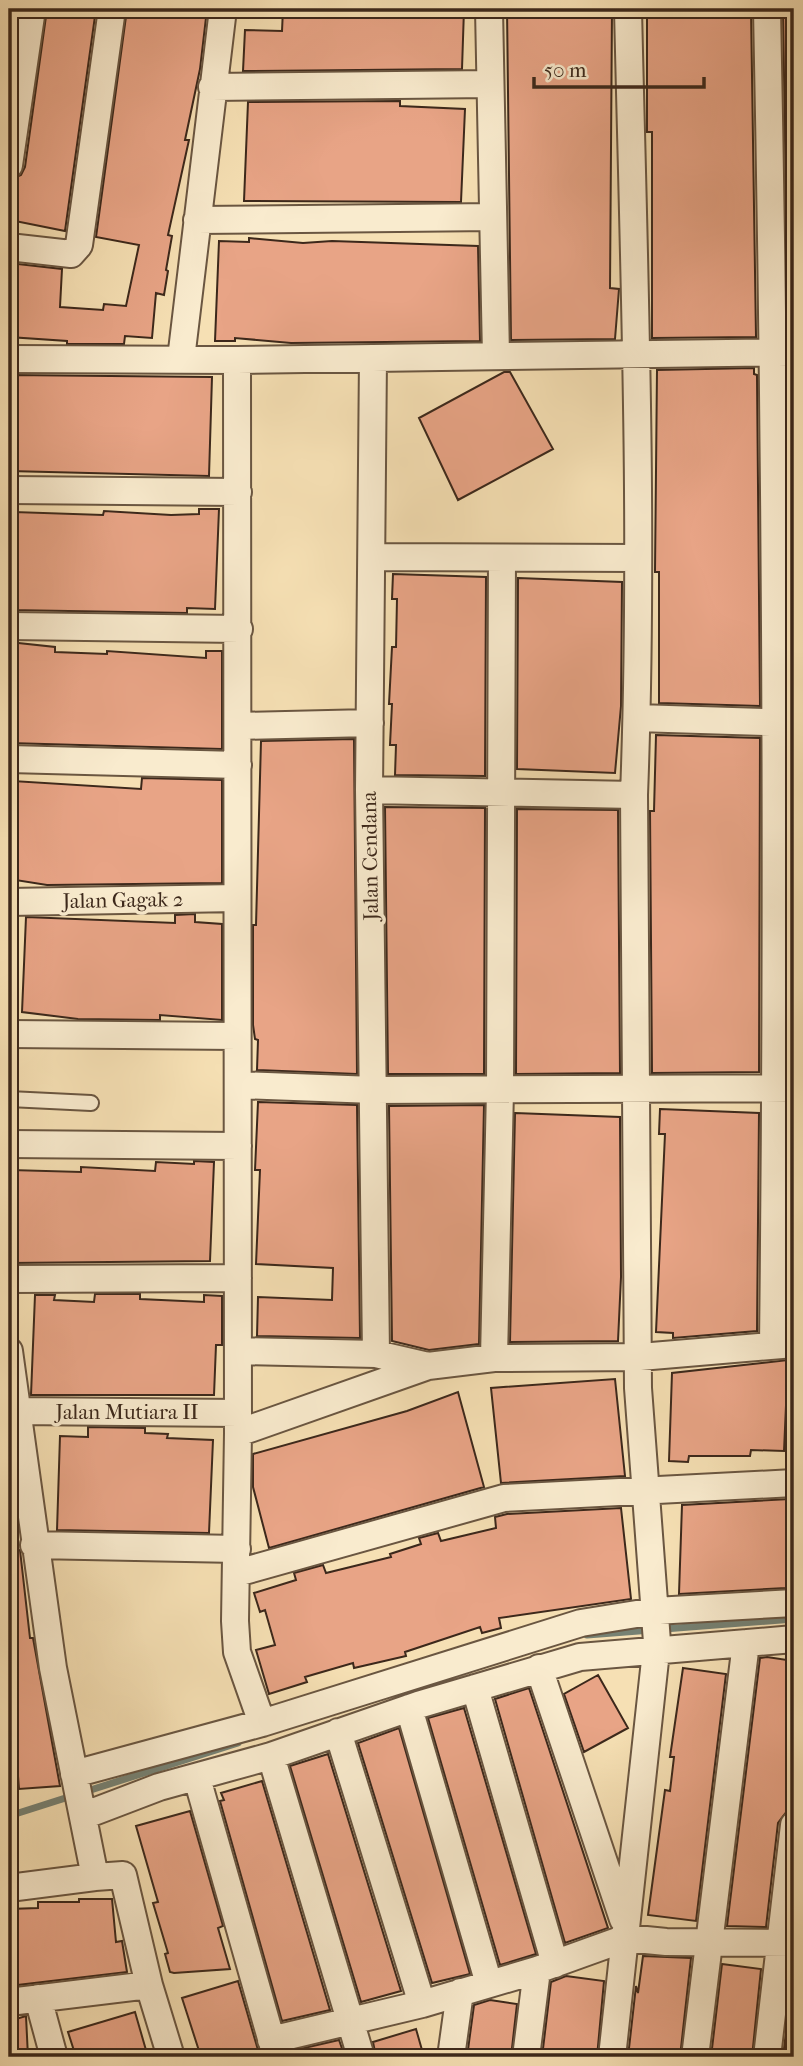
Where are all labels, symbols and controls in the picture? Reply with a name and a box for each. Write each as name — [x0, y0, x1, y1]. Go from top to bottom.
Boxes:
scale bar — [534, 46, 703, 90]
text: 50 m — [544, 58, 587, 82]
street label: Jalan Cendana — [357, 791, 383, 923]
street label: Jalan Gagak 2 — [60, 887, 184, 913]
street label: Jalan Mutiara II — [53, 1400, 199, 1424]

